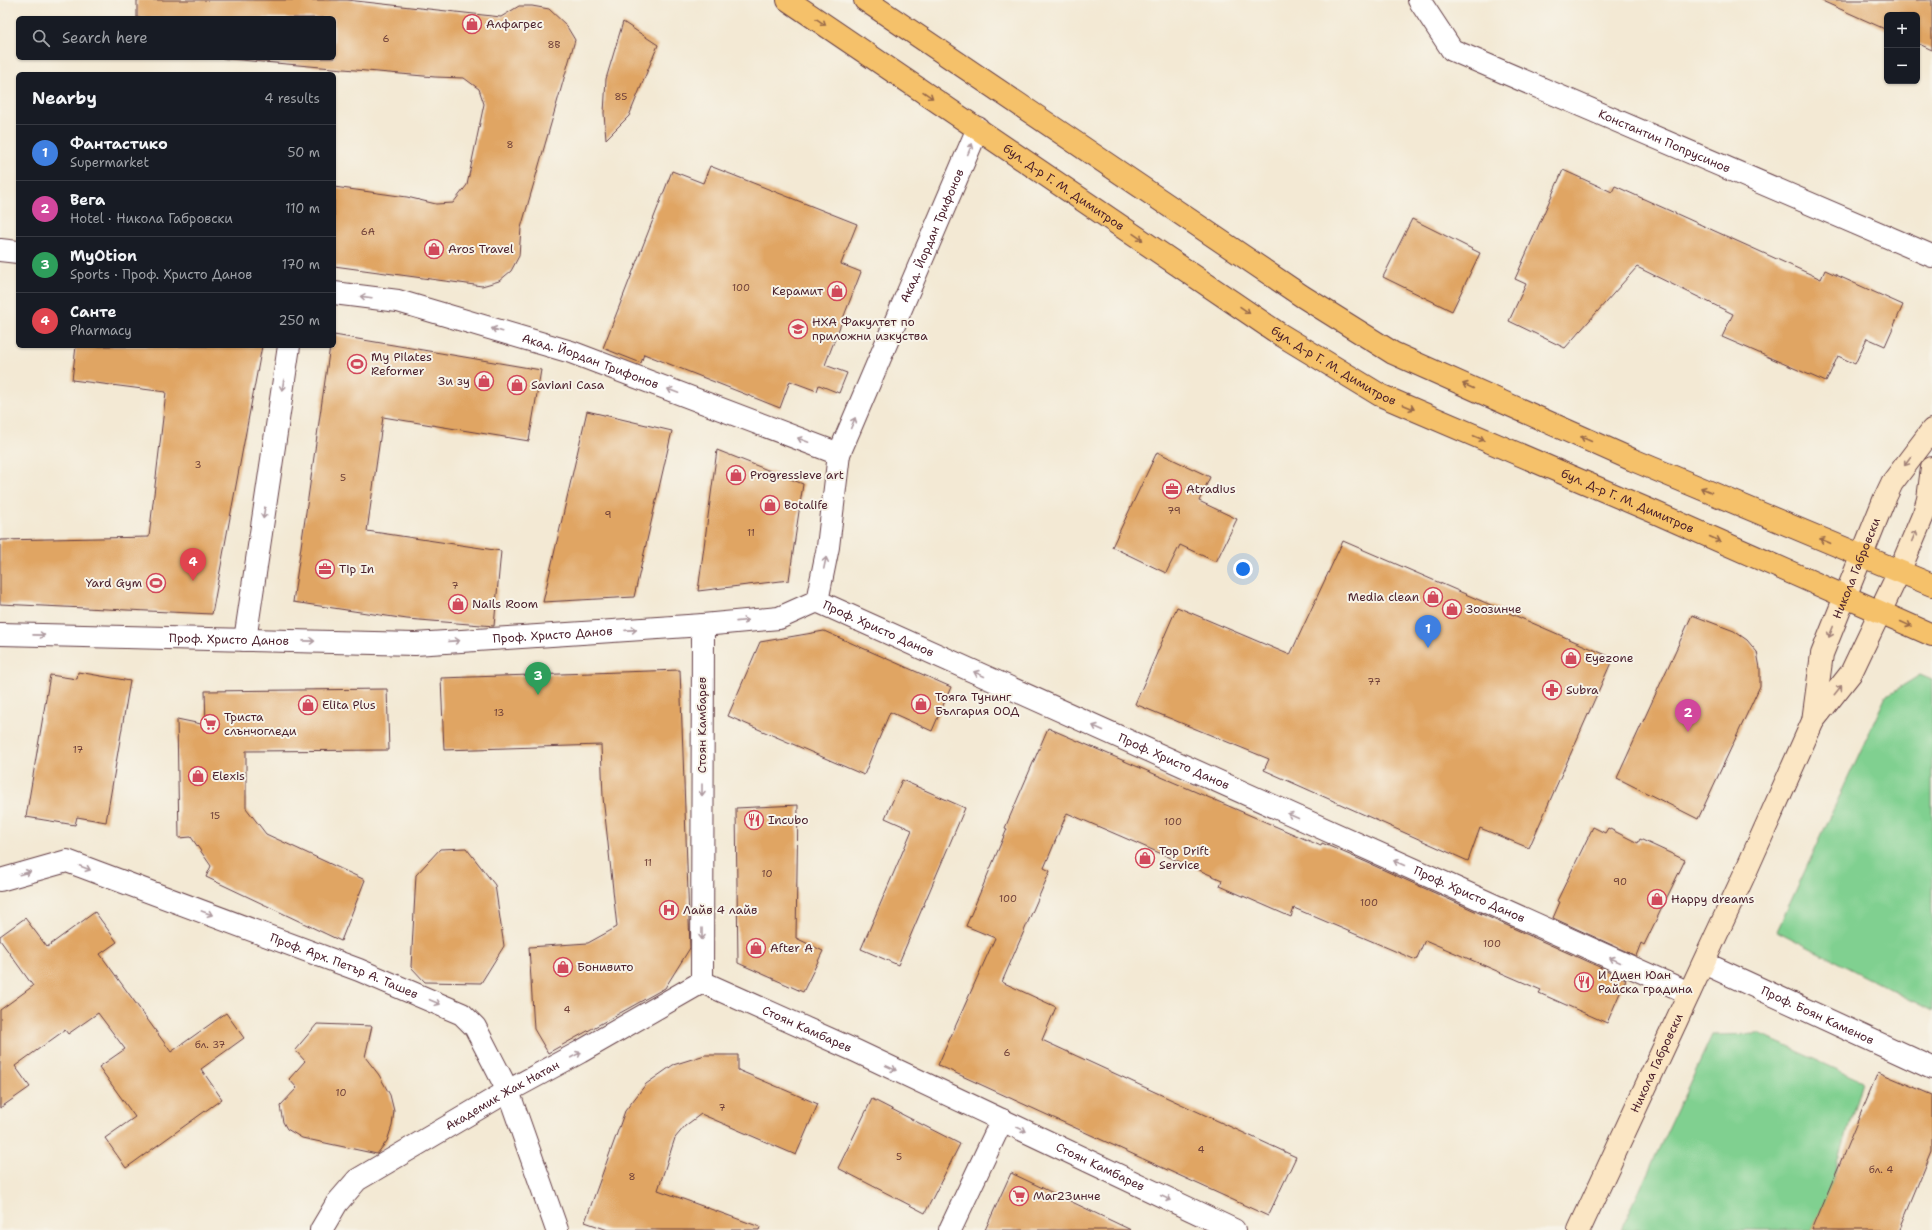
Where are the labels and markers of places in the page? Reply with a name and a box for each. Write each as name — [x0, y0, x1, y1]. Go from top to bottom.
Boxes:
shop icon: Алфагрес — [461, 13, 483, 35]
place label: Алфагрес — [486, 16, 543, 32]
shop icon: Aros Travel — [423, 238, 445, 260]
place label: Aros Travel — [448, 241, 514, 257]
shop icon: Керамит — [826, 280, 848, 302]
place label: Керамит — [772, 283, 824, 299]
place label: НХА Факултет по приложни изкуства — [812, 314, 928, 344]
school or university icon: НХА Факултет по приложни изкуства — [787, 318, 809, 340]
place label: My Pilates Reformer — [371, 349, 432, 379]
sports icon: My Pilates Reformer — [346, 353, 368, 375]
shop icon: Зи зу — [473, 370, 495, 392]
place label: Зи зу — [438, 373, 470, 389]
shop icon: Saviani Casa — [506, 374, 528, 396]
place label: Saviani Casa — [531, 377, 605, 393]
shop icon: Progressieve art — [725, 464, 747, 486]
place label: Progressieve art — [750, 467, 844, 483]
office icon: Atradius — [1161, 478, 1183, 500]
place label: Atradius — [1186, 481, 1236, 497]
shop icon: Botalife — [759, 494, 781, 516]
place label: Botalife — [784, 497, 828, 513]
pin: 4 — [180, 548, 206, 581]
office icon: Tip In — [314, 558, 336, 580]
place label: Tip In — [339, 561, 374, 577]
sports icon: Yard Gym — [145, 572, 167, 594]
place label: Yard Gym — [86, 575, 142, 591]
shop icon: Media clean — [1422, 586, 1444, 608]
place label: Media clean — [1348, 589, 1419, 605]
shop icon: Nails Room — [447, 593, 469, 615]
place label: Nails Room — [472, 596, 538, 612]
shop icon: Зоозинче — [1441, 598, 1463, 620]
place label: Зоозинче — [1466, 601, 1522, 617]
pin: 1 — [1415, 615, 1441, 648]
shop icon: Eyezone — [1560, 647, 1582, 669]
place label: Eyezone — [1585, 650, 1634, 666]
pin: 3 — [525, 662, 551, 695]
pharmacy icon: Subra — [1541, 679, 1563, 701]
place label: Subra — [1566, 682, 1599, 698]
place label: Тояга Тунинг България ООД — [935, 689, 1019, 719]
shop icon: Тояга Тунинг България ООД — [910, 693, 932, 715]
shop icon: Elita Plus — [297, 694, 319, 716]
place label: Elita Plus — [322, 697, 376, 713]
pin: 2 — [1675, 699, 1701, 732]
place label: Триста слънчогледи — [224, 709, 297, 739]
supermarket icon: Триста слънчогледи — [199, 713, 221, 735]
shop icon: Elexis — [187, 765, 209, 787]
place label: Elexis — [212, 768, 245, 784]
restaurant icon: Incubo — [743, 809, 765, 831]
place label: Incubo — [768, 812, 808, 828]
place label: Top Drift Service — [1159, 843, 1209, 873]
shop icon: Top Drift Service — [1134, 847, 1156, 869]
shop icon: Happy dreams — [1646, 888, 1668, 910]
place label: Happy dreams — [1671, 891, 1754, 907]
hospital icon: Лайв 4 лайв — [658, 899, 680, 921]
place label: Лайв 4 лайв — [683, 902, 757, 918]
shop icon: After A — [745, 937, 767, 959]
place label: After A — [770, 940, 813, 956]
shop icon: Бонивито — [552, 956, 574, 978]
place label: Бонивито — [577, 959, 634, 975]
place label: И Диен Юан Райска градина — [1598, 967, 1693, 997]
restaurant icon: И Диен Юан Райска градина — [1573, 971, 1595, 993]
supermarket icon: Маг23инче — [1008, 1185, 1030, 1207]
place label: Маг23инче — [1033, 1188, 1101, 1204]

